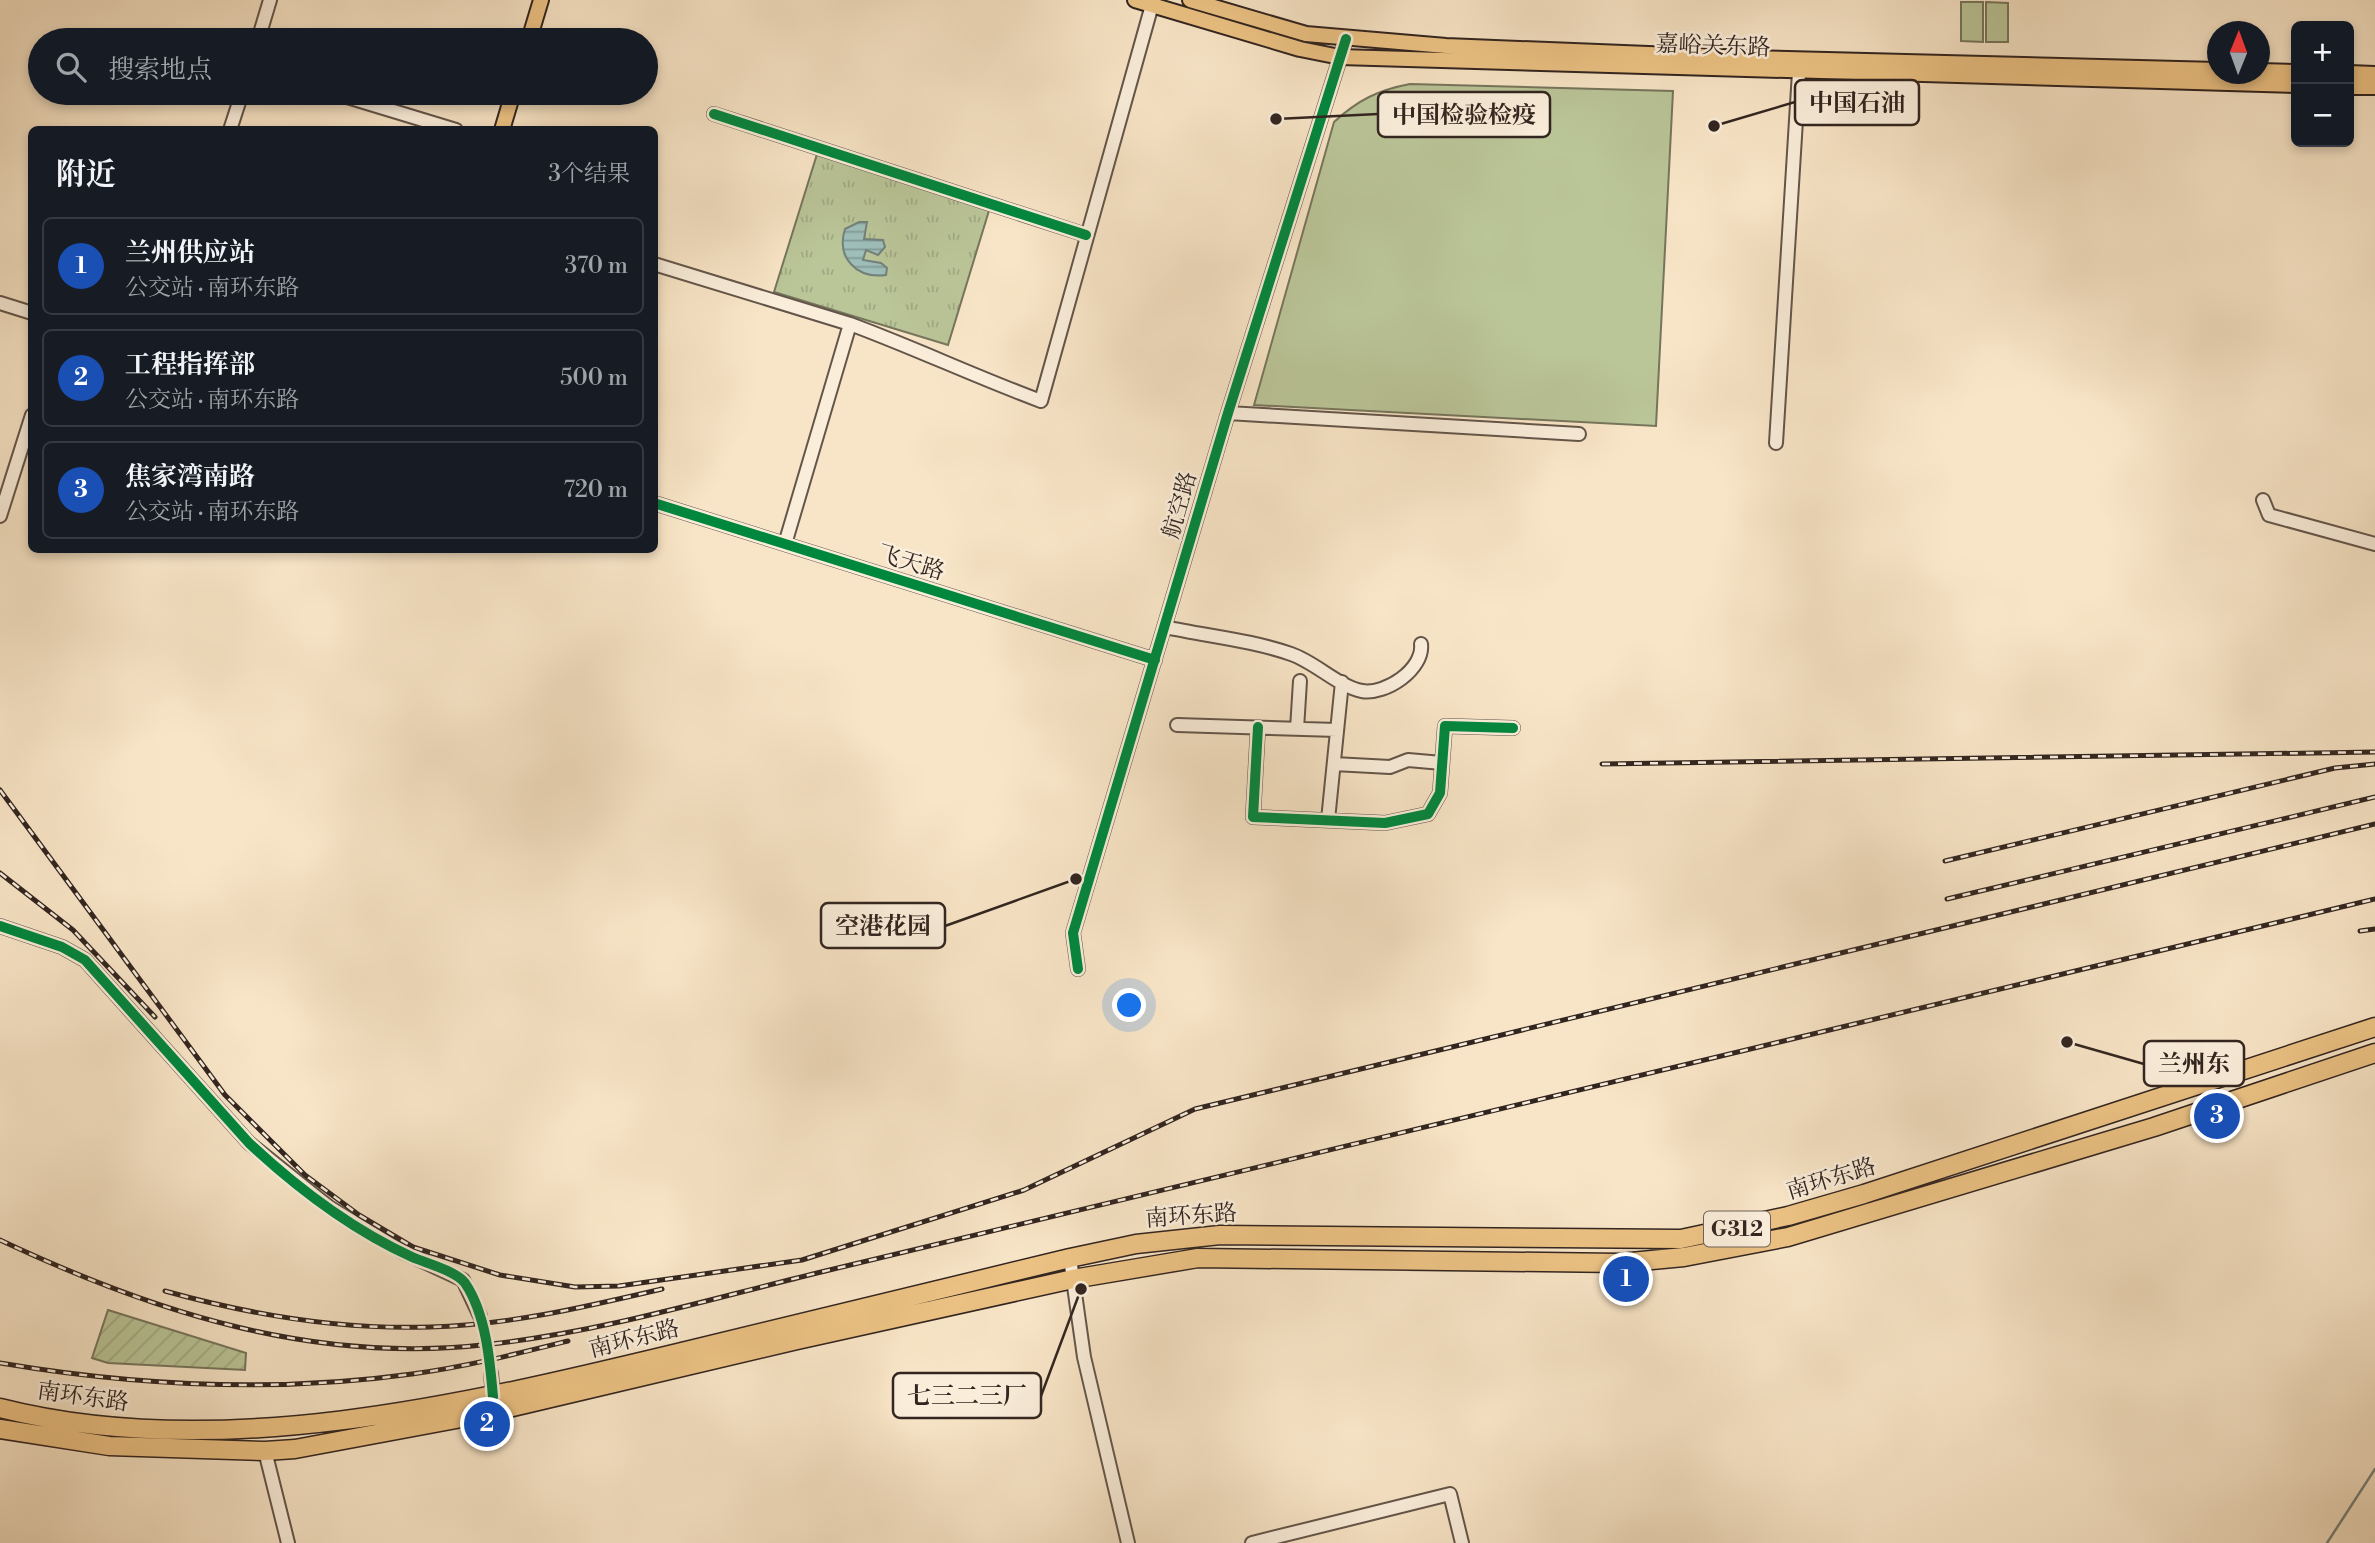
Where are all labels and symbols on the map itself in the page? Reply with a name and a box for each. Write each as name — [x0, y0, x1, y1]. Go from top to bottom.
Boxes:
north arrow — [2207, 21, 2270, 84]
street label: 嘉峪关东路 — [1655, 30, 1771, 62]
callout: 中国石油 — [1795, 80, 1919, 125]
text: 中国石油 — [1809, 89, 1905, 119]
callout: 中国检验检疫 — [1378, 92, 1550, 137]
text: 中国检验检疫 — [1392, 101, 1536, 131]
street label: 航空路 — [1157, 468, 1203, 542]
street label: 飞天路 — [874, 539, 948, 586]
callout: 空港花园 — [821, 903, 945, 948]
text: 空港花园 — [835, 912, 931, 942]
your location — [1112, 988, 1146, 1022]
callout: 兰州东 — [2144, 1041, 2244, 1086]
text: 兰州东 — [2158, 1050, 2230, 1080]
pin: 3 — [2194, 1090, 2240, 1142]
street label: 南环东路 — [1783, 1152, 1879, 1206]
street label: 南环东路 — [1144, 1199, 1238, 1233]
road number: G312 — [1704, 1212, 1770, 1246]
pin: 1 — [1603, 1253, 1649, 1305]
street label: 南环东路 — [586, 1314, 682, 1364]
callout: 七三二三厂 — [893, 1373, 1041, 1418]
street label: 南环东路 — [35, 1377, 130, 1417]
text: 七三二三厂 — [907, 1382, 1027, 1412]
pin: 2 — [464, 1398, 510, 1450]

